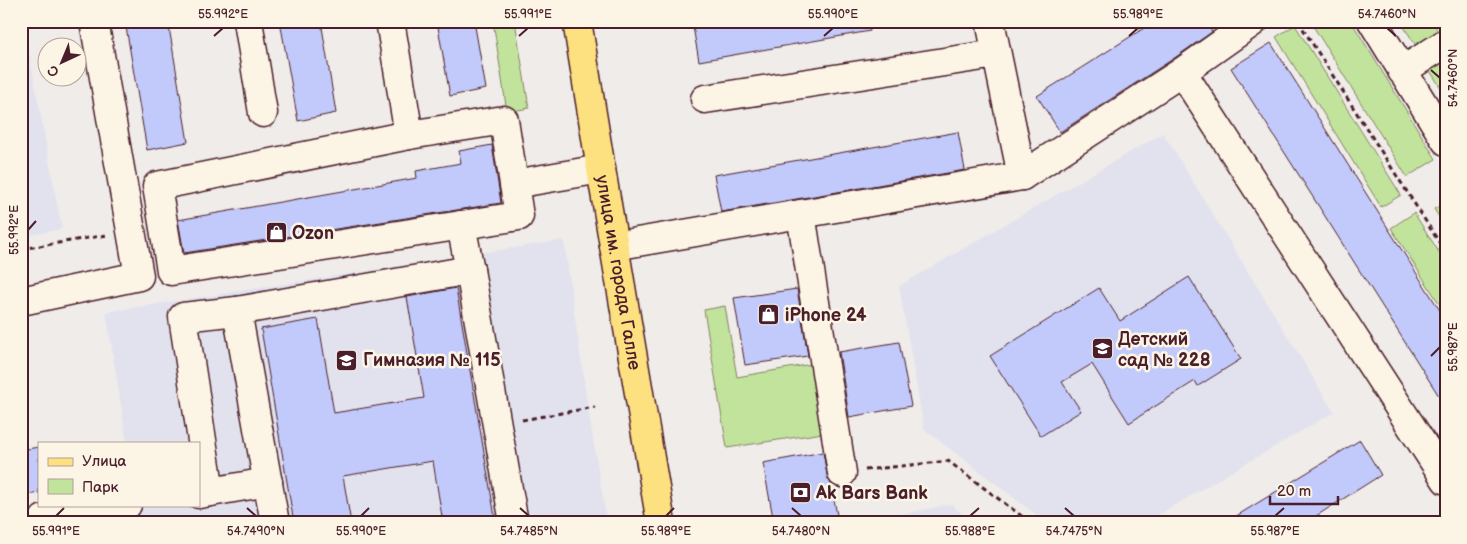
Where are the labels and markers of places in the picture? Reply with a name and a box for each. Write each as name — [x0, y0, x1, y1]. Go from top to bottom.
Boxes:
shop icon: Ozon — [264, 221, 288, 245]
place label: Ozon — [292, 223, 334, 244]
shop icon: iPhone 24 — [757, 303, 781, 327]
place label: iPhone 24 — [785, 305, 867, 326]
place label: Детский сад № 228 — [1118, 329, 1211, 371]
school or university icon: Детский сад № 228 — [1090, 337, 1114, 361]
school or university icon: Гимназия № 115 — [335, 348, 359, 372]
place label: Гимназия № 115 — [363, 350, 501, 371]
bank icon: Ak Bars Bank — [788, 481, 812, 505]
place label: Ak Bars Bank — [815, 483, 928, 504]

